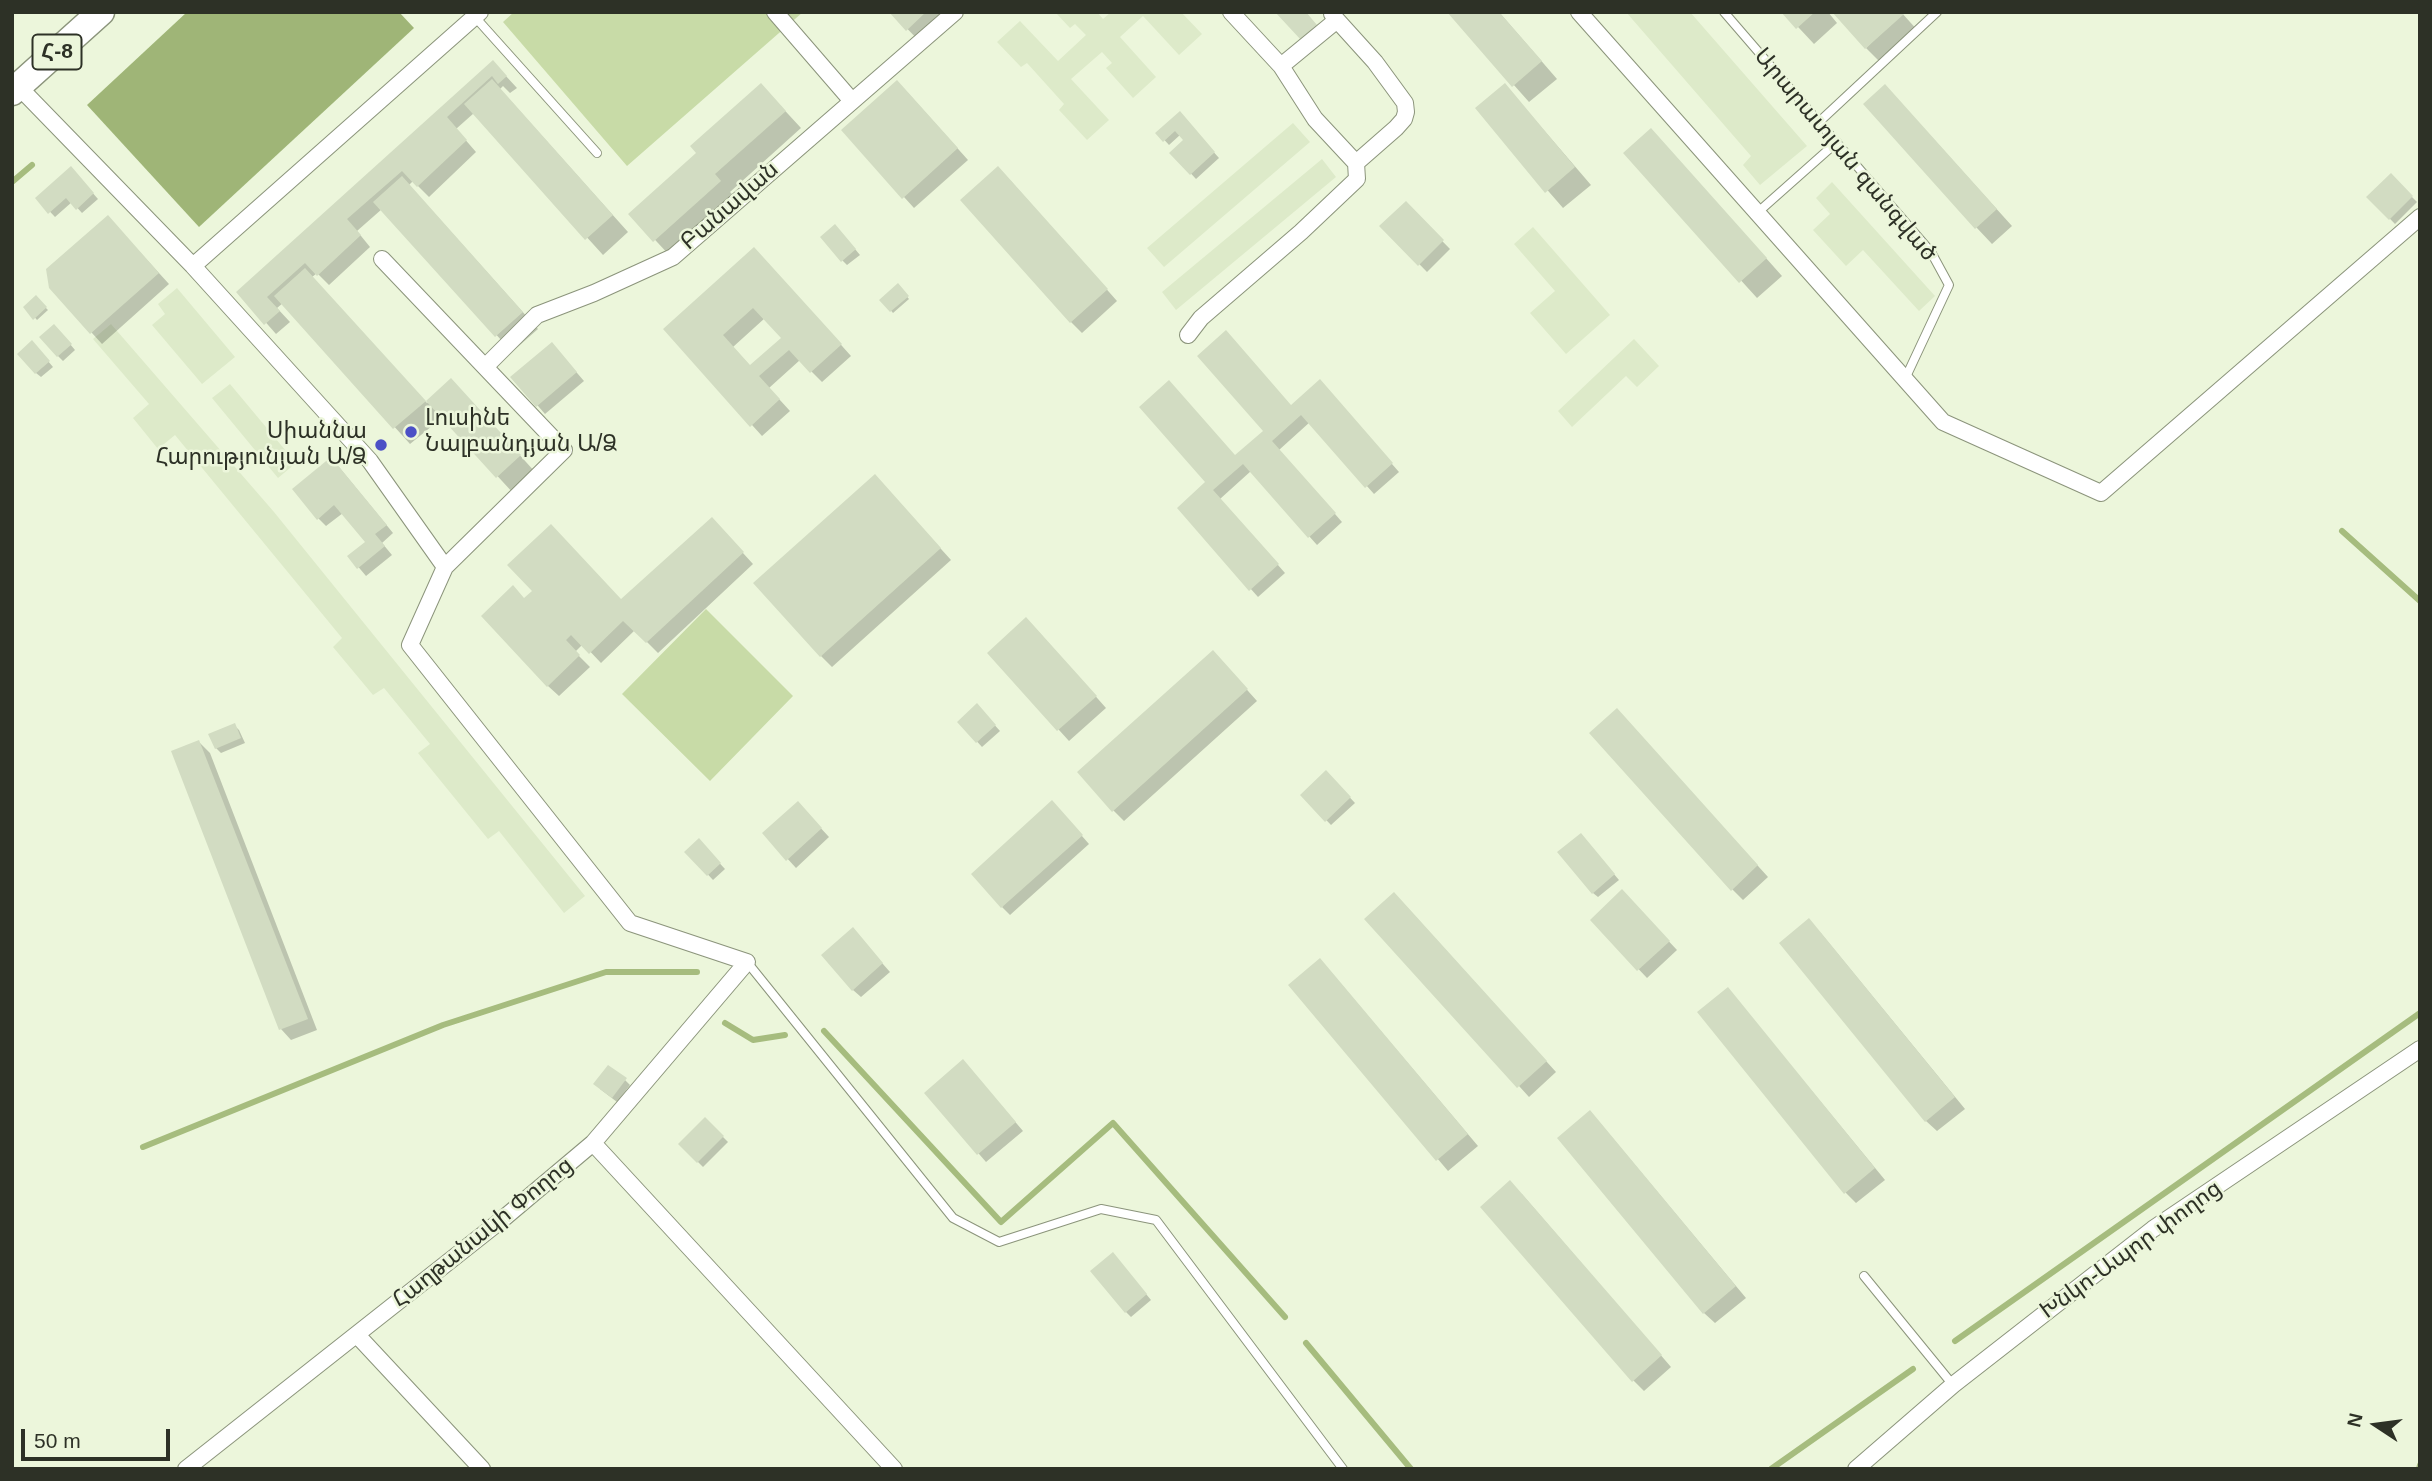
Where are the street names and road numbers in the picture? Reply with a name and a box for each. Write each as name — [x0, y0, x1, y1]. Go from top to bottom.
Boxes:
road number: Հ-8 — [32, 34, 82, 70]
street label: Արարատյան զանգված — [1748, 43, 1942, 267]
street label: Բանավան — [675, 156, 785, 256]
street label: Հաղթանակի Փողոց — [387, 1152, 579, 1314]
street label: Խնկո-Ապոր փողոց — [2035, 1175, 2227, 1325]

